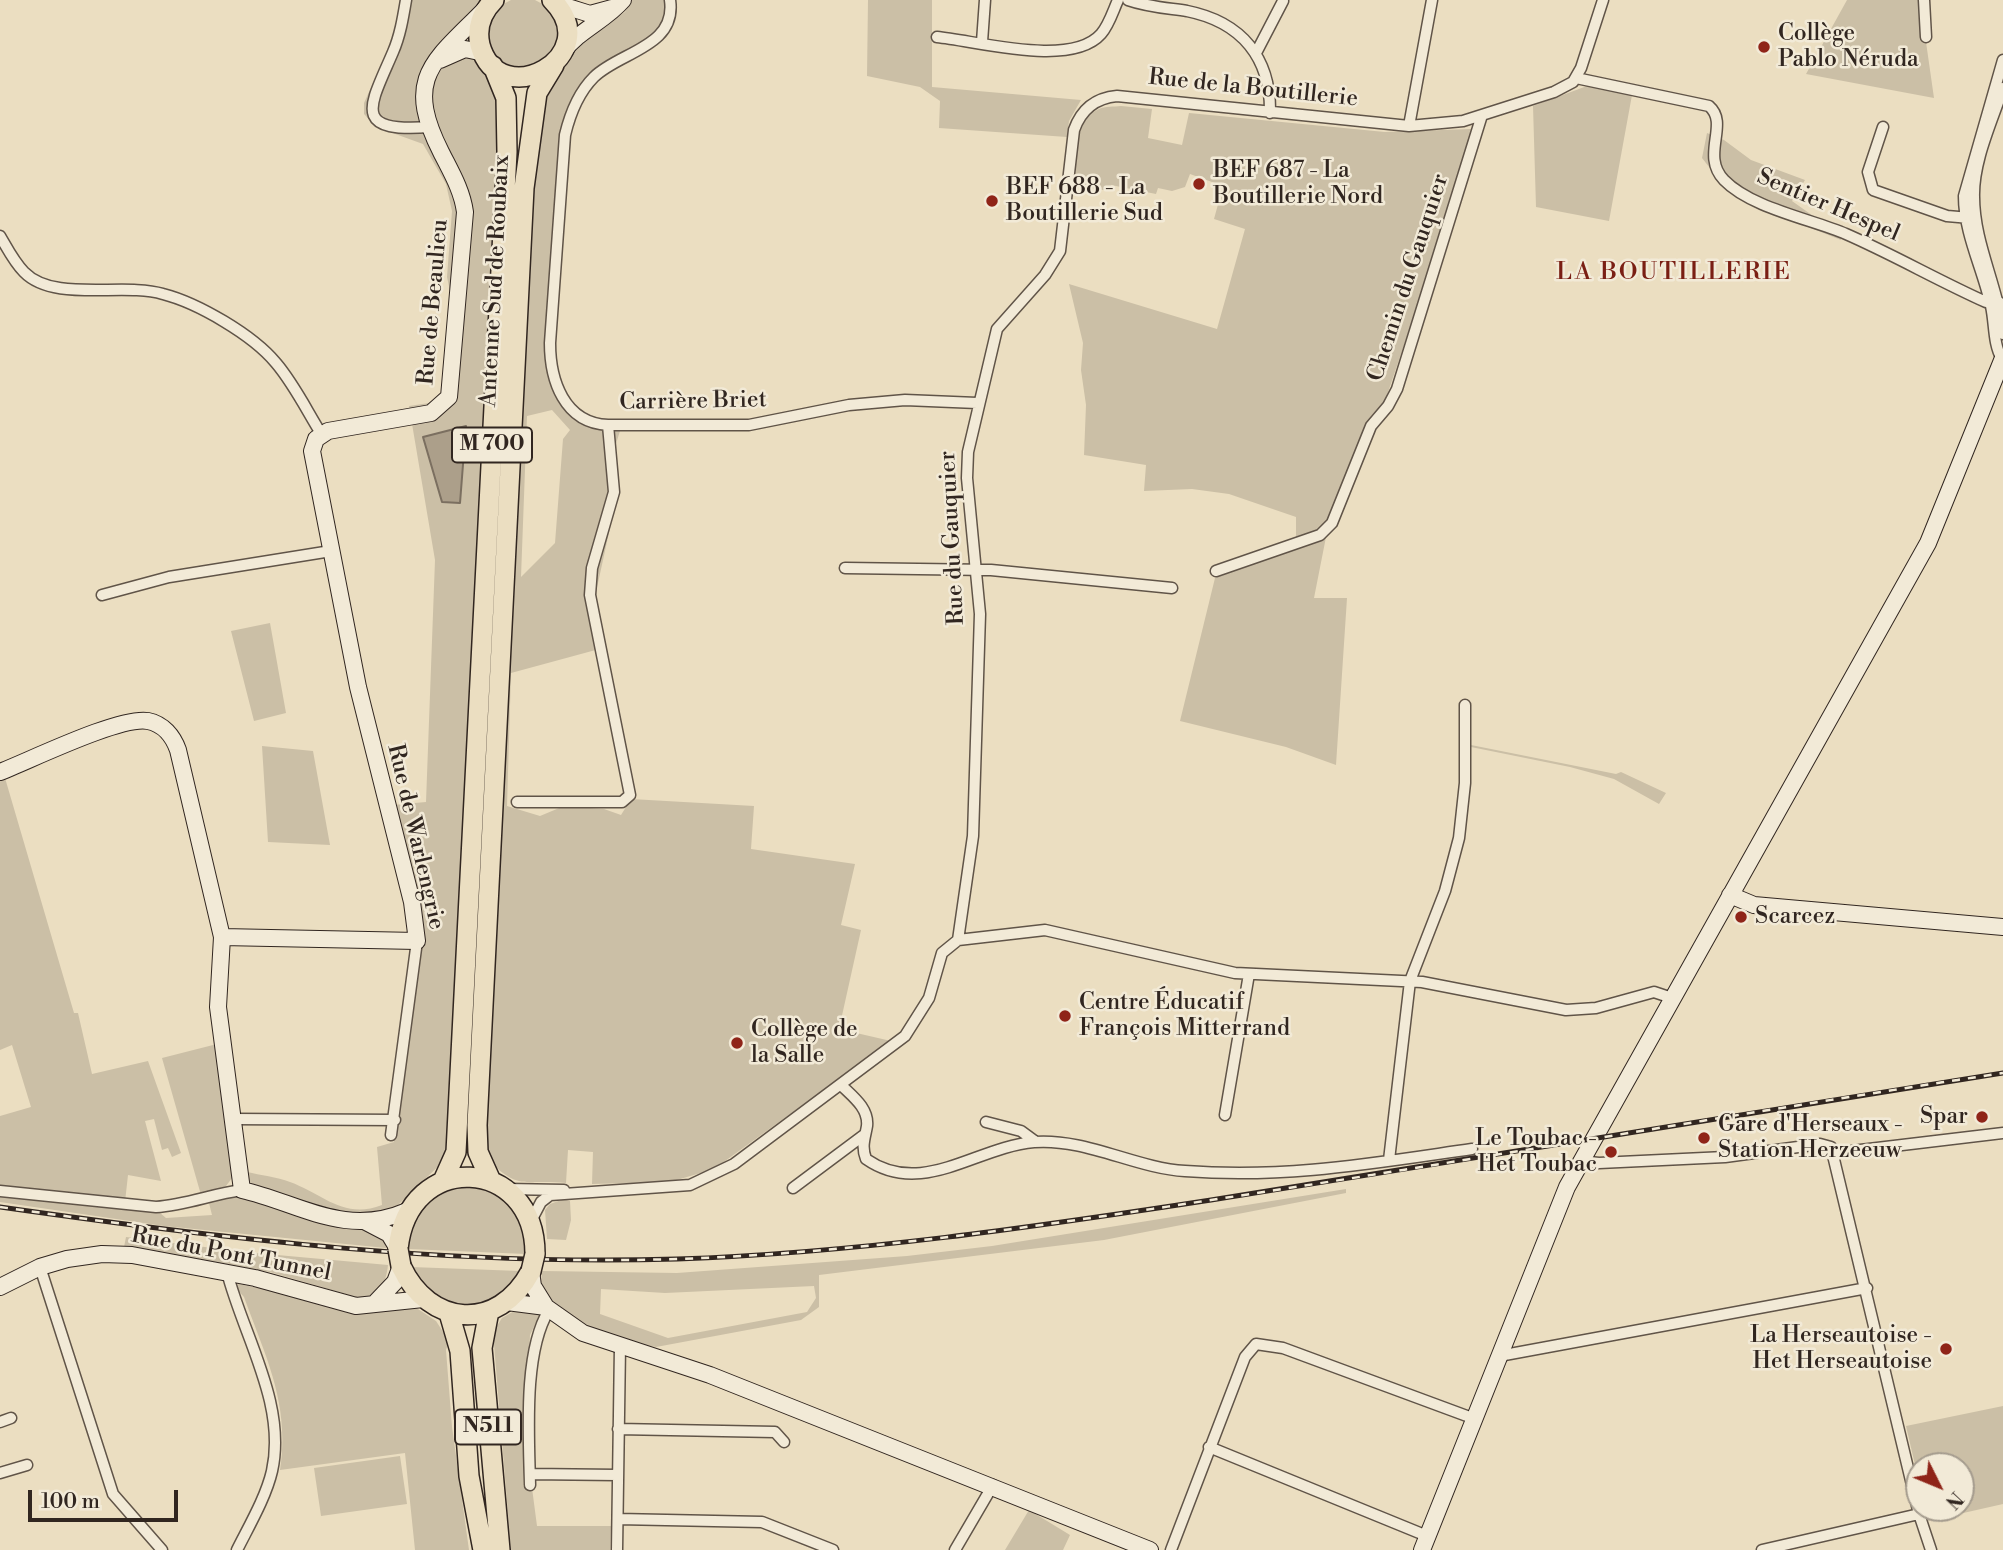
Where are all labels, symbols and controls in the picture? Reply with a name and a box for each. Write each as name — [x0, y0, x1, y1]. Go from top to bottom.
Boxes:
place label: Collège Pablo Néruda — [1778, 20, 1919, 74]
marker: Collège Pablo Néruda — [1756, 39, 1772, 55]
street label: Rue de la Boutillerie — [1147, 64, 1359, 114]
street label: Antenne Sud de Roubaix — [476, 154, 516, 408]
place label: BEF 687 - La Boutillerie Nord — [1213, 157, 1383, 211]
street label: Sentier Hespel — [1752, 164, 1904, 248]
street label: Chemin du Gauquier — [1362, 171, 1456, 385]
place label: BEF 688 - La Boutillerie Sud — [1006, 174, 1163, 228]
marker: BEF 687 - La Boutillerie Nord — [1191, 176, 1207, 192]
marker: BEF 688 - La Boutillerie Sud — [984, 193, 1000, 209]
street label: Rue de Beaulieu — [413, 218, 455, 386]
district label: LA BOUTILLERIE — [1558, 259, 1790, 287]
street label: Carrière Briet — [619, 387, 767, 417]
road number: M 700 — [452, 428, 532, 462]
street label: Rue du Gauquier — [935, 450, 971, 626]
street label: Rue de Warlengrie — [380, 742, 450, 932]
place label: Scarcez — [1755, 903, 1835, 931]
marker: Scarcez — [1733, 909, 1749, 925]
place label: Centre Éducatif François Mitterrand — [1079, 989, 1290, 1043]
marker: Centre Éducatif François Mitterrand — [1057, 1008, 1073, 1024]
place label: Collège de la Salle — [751, 1016, 858, 1070]
marker: Collège de la Salle — [729, 1035, 745, 1051]
place label: Spar — [1920, 1103, 1968, 1131]
marker: Spar — [1974, 1109, 1990, 1125]
place label: Gare d'Herseaux - Station Herzeeuw — [1718, 1111, 1903, 1165]
place label: Le Toubac - Het Toubac — [1475, 1125, 1597, 1179]
marker: Gare d'Herseaux - Station Herzeeuw — [1696, 1130, 1712, 1146]
marker: Le Toubac - Het Toubac — [1603, 1144, 1619, 1160]
street label: Rue du Pont Tunnel — [129, 1222, 333, 1288]
place label: La Herseautoise - Het Herseautoise — [1750, 1322, 1932, 1376]
marker: La Herseautoise - Het Herseautoise — [1938, 1341, 1954, 1357]
road number: N511 — [455, 1410, 521, 1444]
north arrow — [1905, 1452, 1975, 1522]
scale bar — [32, 1476, 182, 1520]
text: N — [1940, 1486, 1968, 1514]
text: 100 m — [41, 1489, 100, 1515]

